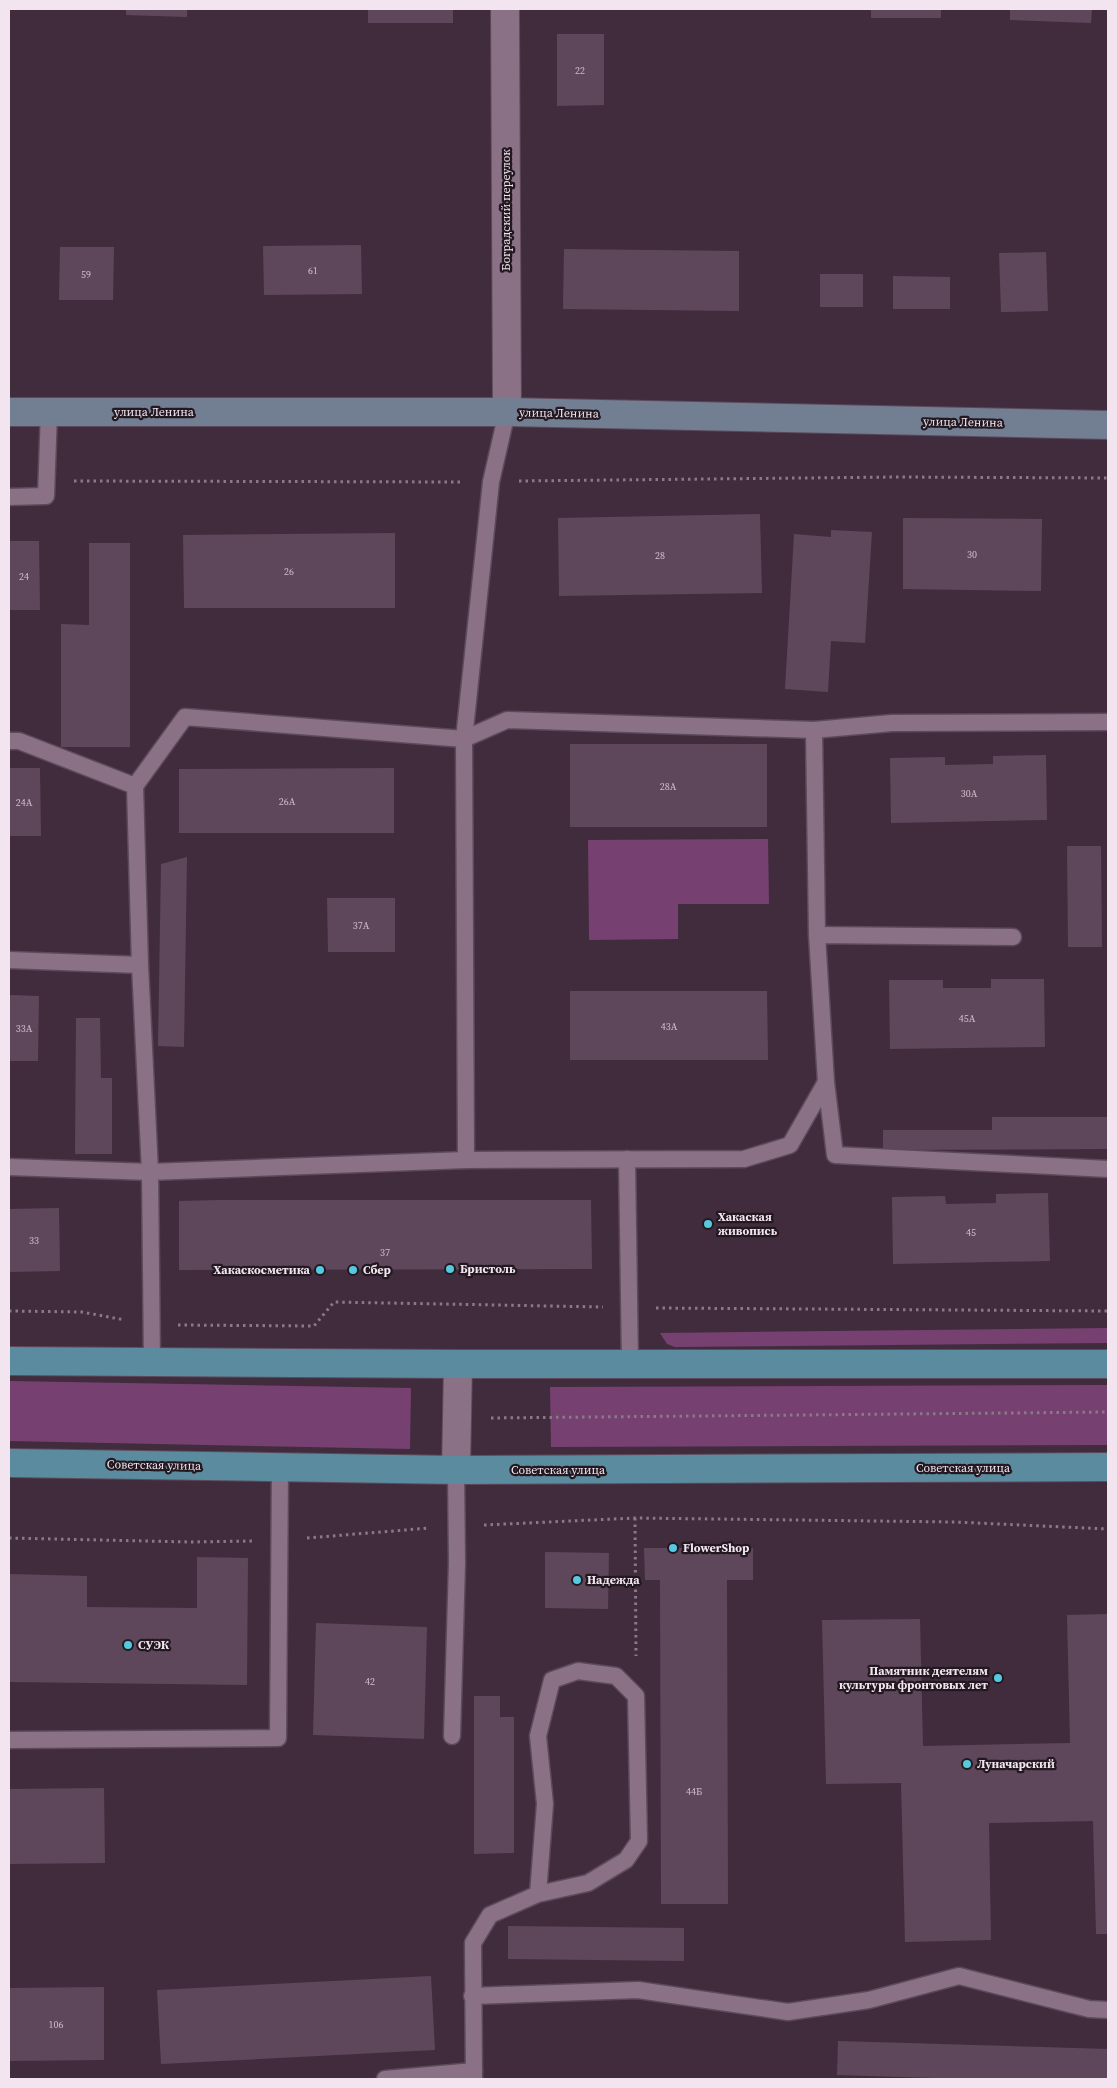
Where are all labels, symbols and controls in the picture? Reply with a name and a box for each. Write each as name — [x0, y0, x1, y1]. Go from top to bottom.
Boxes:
house number: 22 — [575, 64, 585, 77]
street label: Боградский переулок — [498, 149, 514, 271]
house number: 61 — [308, 264, 318, 277]
house number: 59 — [81, 268, 91, 281]
street label: улица Ленина — [114, 404, 195, 420]
street label: улица Ленина — [519, 404, 600, 422]
street label: улица Ленина — [923, 413, 1004, 431]
house number: 30 — [967, 548, 977, 561]
house number: 28 — [655, 549, 665, 562]
house number: 26 — [284, 565, 294, 578]
house number: 24 — [19, 570, 29, 583]
house number: 28А — [660, 780, 677, 793]
house number: 30А — [961, 787, 978, 800]
house number: 26А — [279, 795, 296, 808]
house number: 24А — [16, 796, 33, 809]
house number: 37А — [353, 919, 370, 932]
house number: 45А — [959, 1012, 976, 1025]
house number: 43А — [661, 1020, 678, 1033]
house number: 33А — [16, 1022, 33, 1035]
place label: Хакаская живопись — [718, 1209, 778, 1239]
marker: Хакаская живопись — [702, 1218, 714, 1230]
house number: 45 — [966, 1226, 976, 1239]
house number: 33 — [29, 1234, 39, 1247]
house number: 37 — [380, 1246, 390, 1259]
place label: Бристоль — [460, 1261, 516, 1277]
place label: Хакаскосметика — [214, 1262, 311, 1278]
place label: Сбер — [363, 1262, 391, 1278]
marker: Бристоль — [444, 1263, 456, 1275]
marker: Хакаскосметика — [314, 1264, 326, 1276]
marker: Сбер — [347, 1264, 359, 1276]
street label: Советская улица — [107, 1456, 202, 1474]
street label: Советская улица — [916, 1460, 1011, 1476]
street label: Советская улица — [511, 1462, 606, 1478]
place label: FlowerShop — [683, 1540, 749, 1556]
marker: FlowerShop — [667, 1542, 679, 1554]
place label: Надежда — [587, 1572, 640, 1588]
marker: Надежда — [571, 1574, 583, 1586]
place label: СУЭК — [138, 1637, 170, 1653]
marker: СУЭК — [122, 1639, 134, 1651]
place label: Памятник деятелям культуры фронтовых лет — [839, 1663, 988, 1693]
marker: Памятник деятелям культуры фронтовых лет — [992, 1672, 1004, 1684]
house number: 42 — [365, 1675, 375, 1688]
place label: Луначарский — [977, 1756, 1055, 1772]
marker: Луначарский — [961, 1758, 973, 1770]
house number: 44Б — [686, 1785, 702, 1798]
house number: 106 — [49, 2018, 64, 2031]

